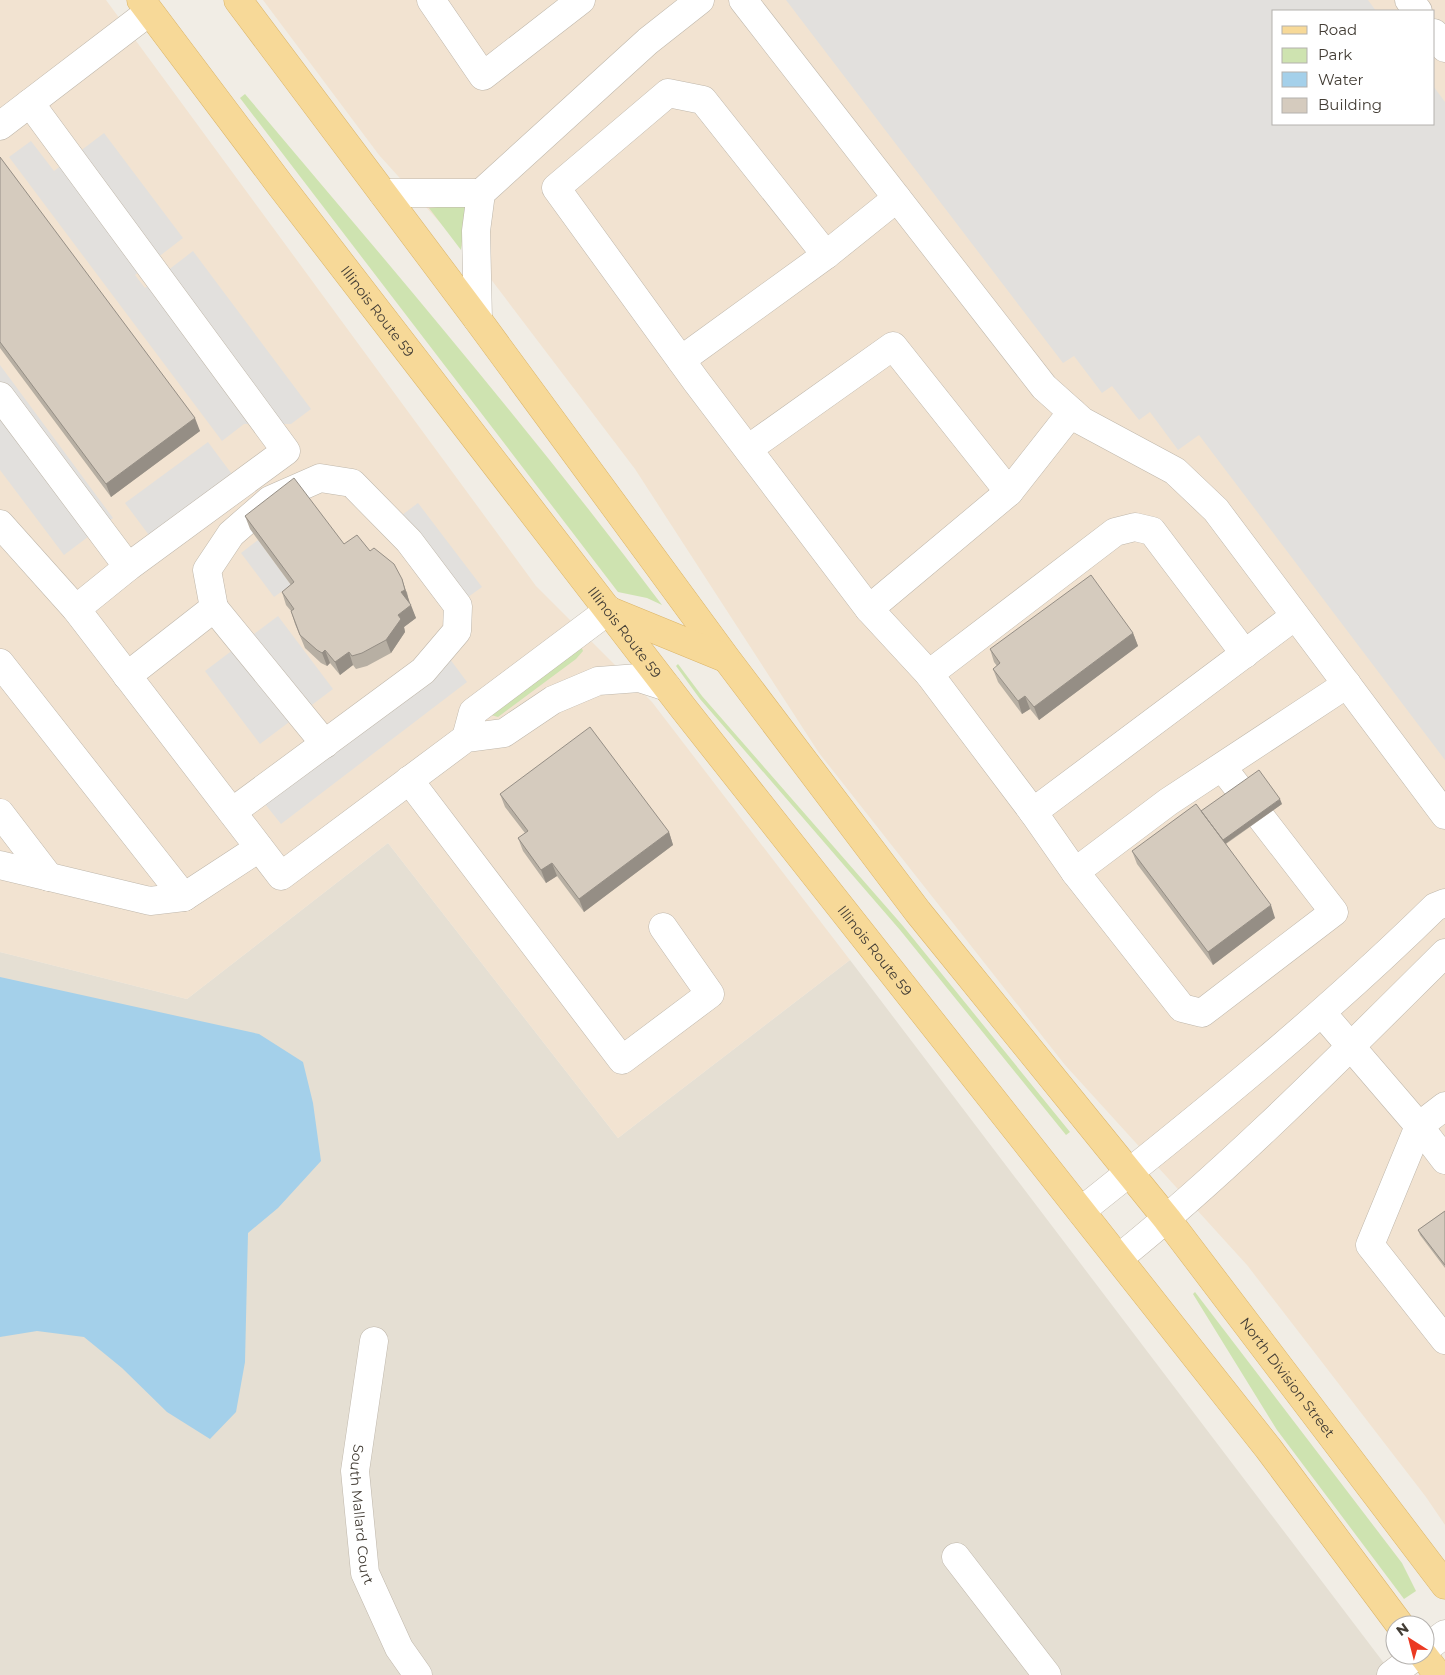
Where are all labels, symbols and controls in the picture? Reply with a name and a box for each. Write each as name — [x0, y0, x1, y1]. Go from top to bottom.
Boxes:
legend — [1272, 10, 1435, 125]
text: Road — [1318, 20, 1357, 39]
text: Park — [1318, 45, 1352, 64]
text: Water — [1318, 70, 1364, 89]
text: Building — [1318, 95, 1382, 114]
street label: Illinois Route 59 — [337, 262, 418, 361]
street label: Illinois Route 59 — [584, 583, 666, 681]
street label: Illinois Route 59 — [834, 902, 916, 1000]
street label: North Division Street — [1236, 1314, 1339, 1442]
street label: South Mallard Court — [346, 1443, 378, 1588]
north arrow — [1385, 1615, 1435, 1665]
text: N — [1392, 1619, 1412, 1640]

